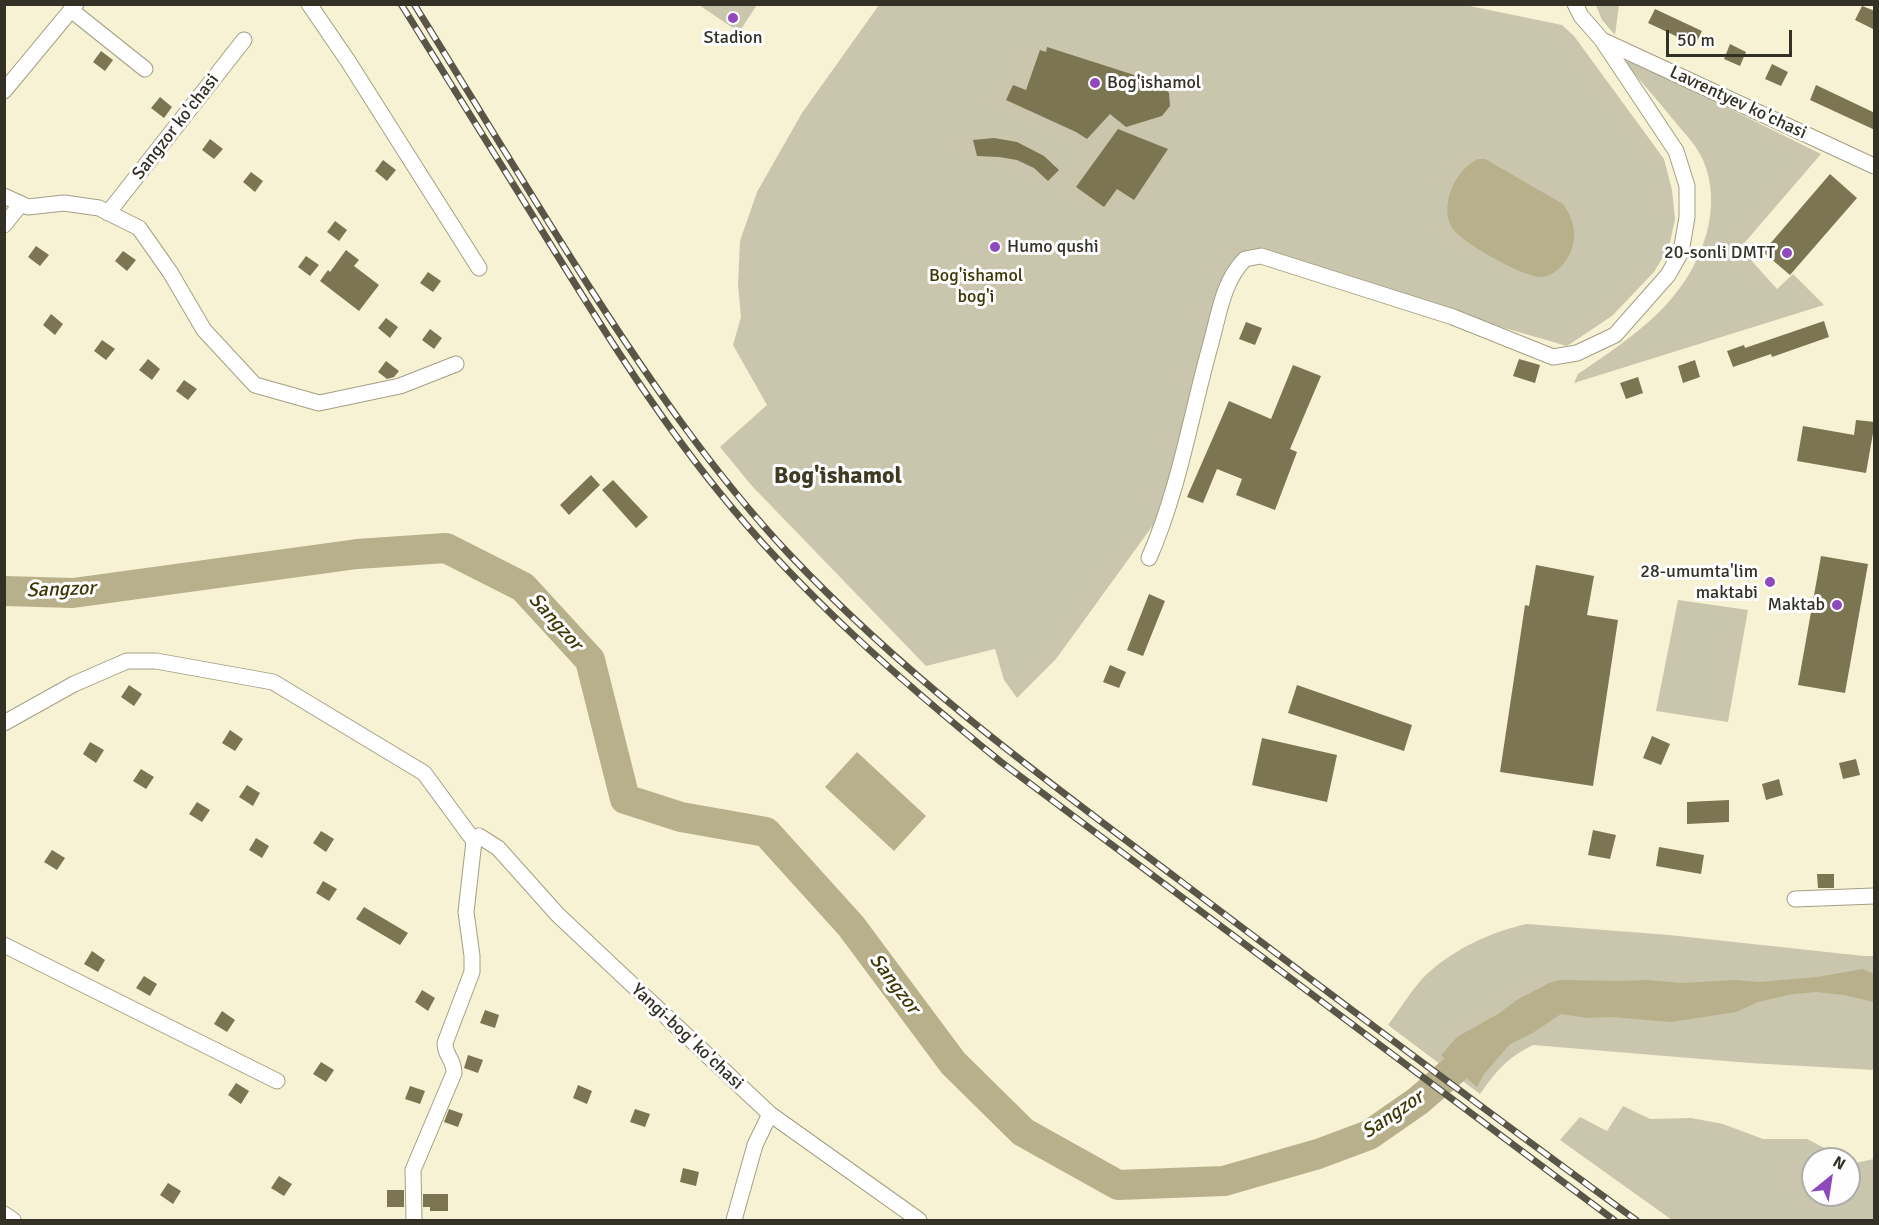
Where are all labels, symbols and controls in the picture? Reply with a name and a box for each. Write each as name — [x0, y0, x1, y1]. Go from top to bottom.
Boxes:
marker: Stadion — [726, 11, 740, 25]
scale bar — [1669, 18, 1795, 56]
place label: Stadion — [704, 27, 762, 49]
text: 50 m — [1677, 29, 1715, 51]
street label: Lavrentyev ko'chasi — [1666, 62, 1810, 144]
street label: Sangzor ko'chasi — [128, 70, 224, 184]
place label: Bog'ishamol — [1107, 72, 1201, 94]
marker: Bog'ishamol — [1088, 76, 1102, 90]
place label: Humo qushi — [1007, 236, 1099, 258]
marker: Humo qushi — [988, 240, 1002, 254]
place label: 20-sonli DMTT — [1664, 242, 1775, 264]
marker: 20-sonli DMTT — [1780, 246, 1794, 260]
park label: Bog'ishamol bog'i — [929, 265, 1023, 308]
district label: Bog'ishamol — [774, 463, 902, 491]
place label: 28-umumta'lim maktabi — [1640, 561, 1758, 604]
marker: 28-umumta'lim maktabi — [1763, 575, 1777, 589]
water label: Sangzor — [26, 577, 96, 603]
water label: Sangzor — [523, 588, 587, 656]
place label: Maktab — [1767, 594, 1825, 616]
marker: Maktab — [1830, 598, 1844, 612]
water label: Sangzor — [864, 949, 924, 1019]
street label: Yangi-bog' ko'chasi — [626, 979, 748, 1095]
water label: Sangzor — [1358, 1086, 1428, 1144]
north arrow — [1801, 1147, 1861, 1207]
text: N — [1829, 1152, 1849, 1175]

